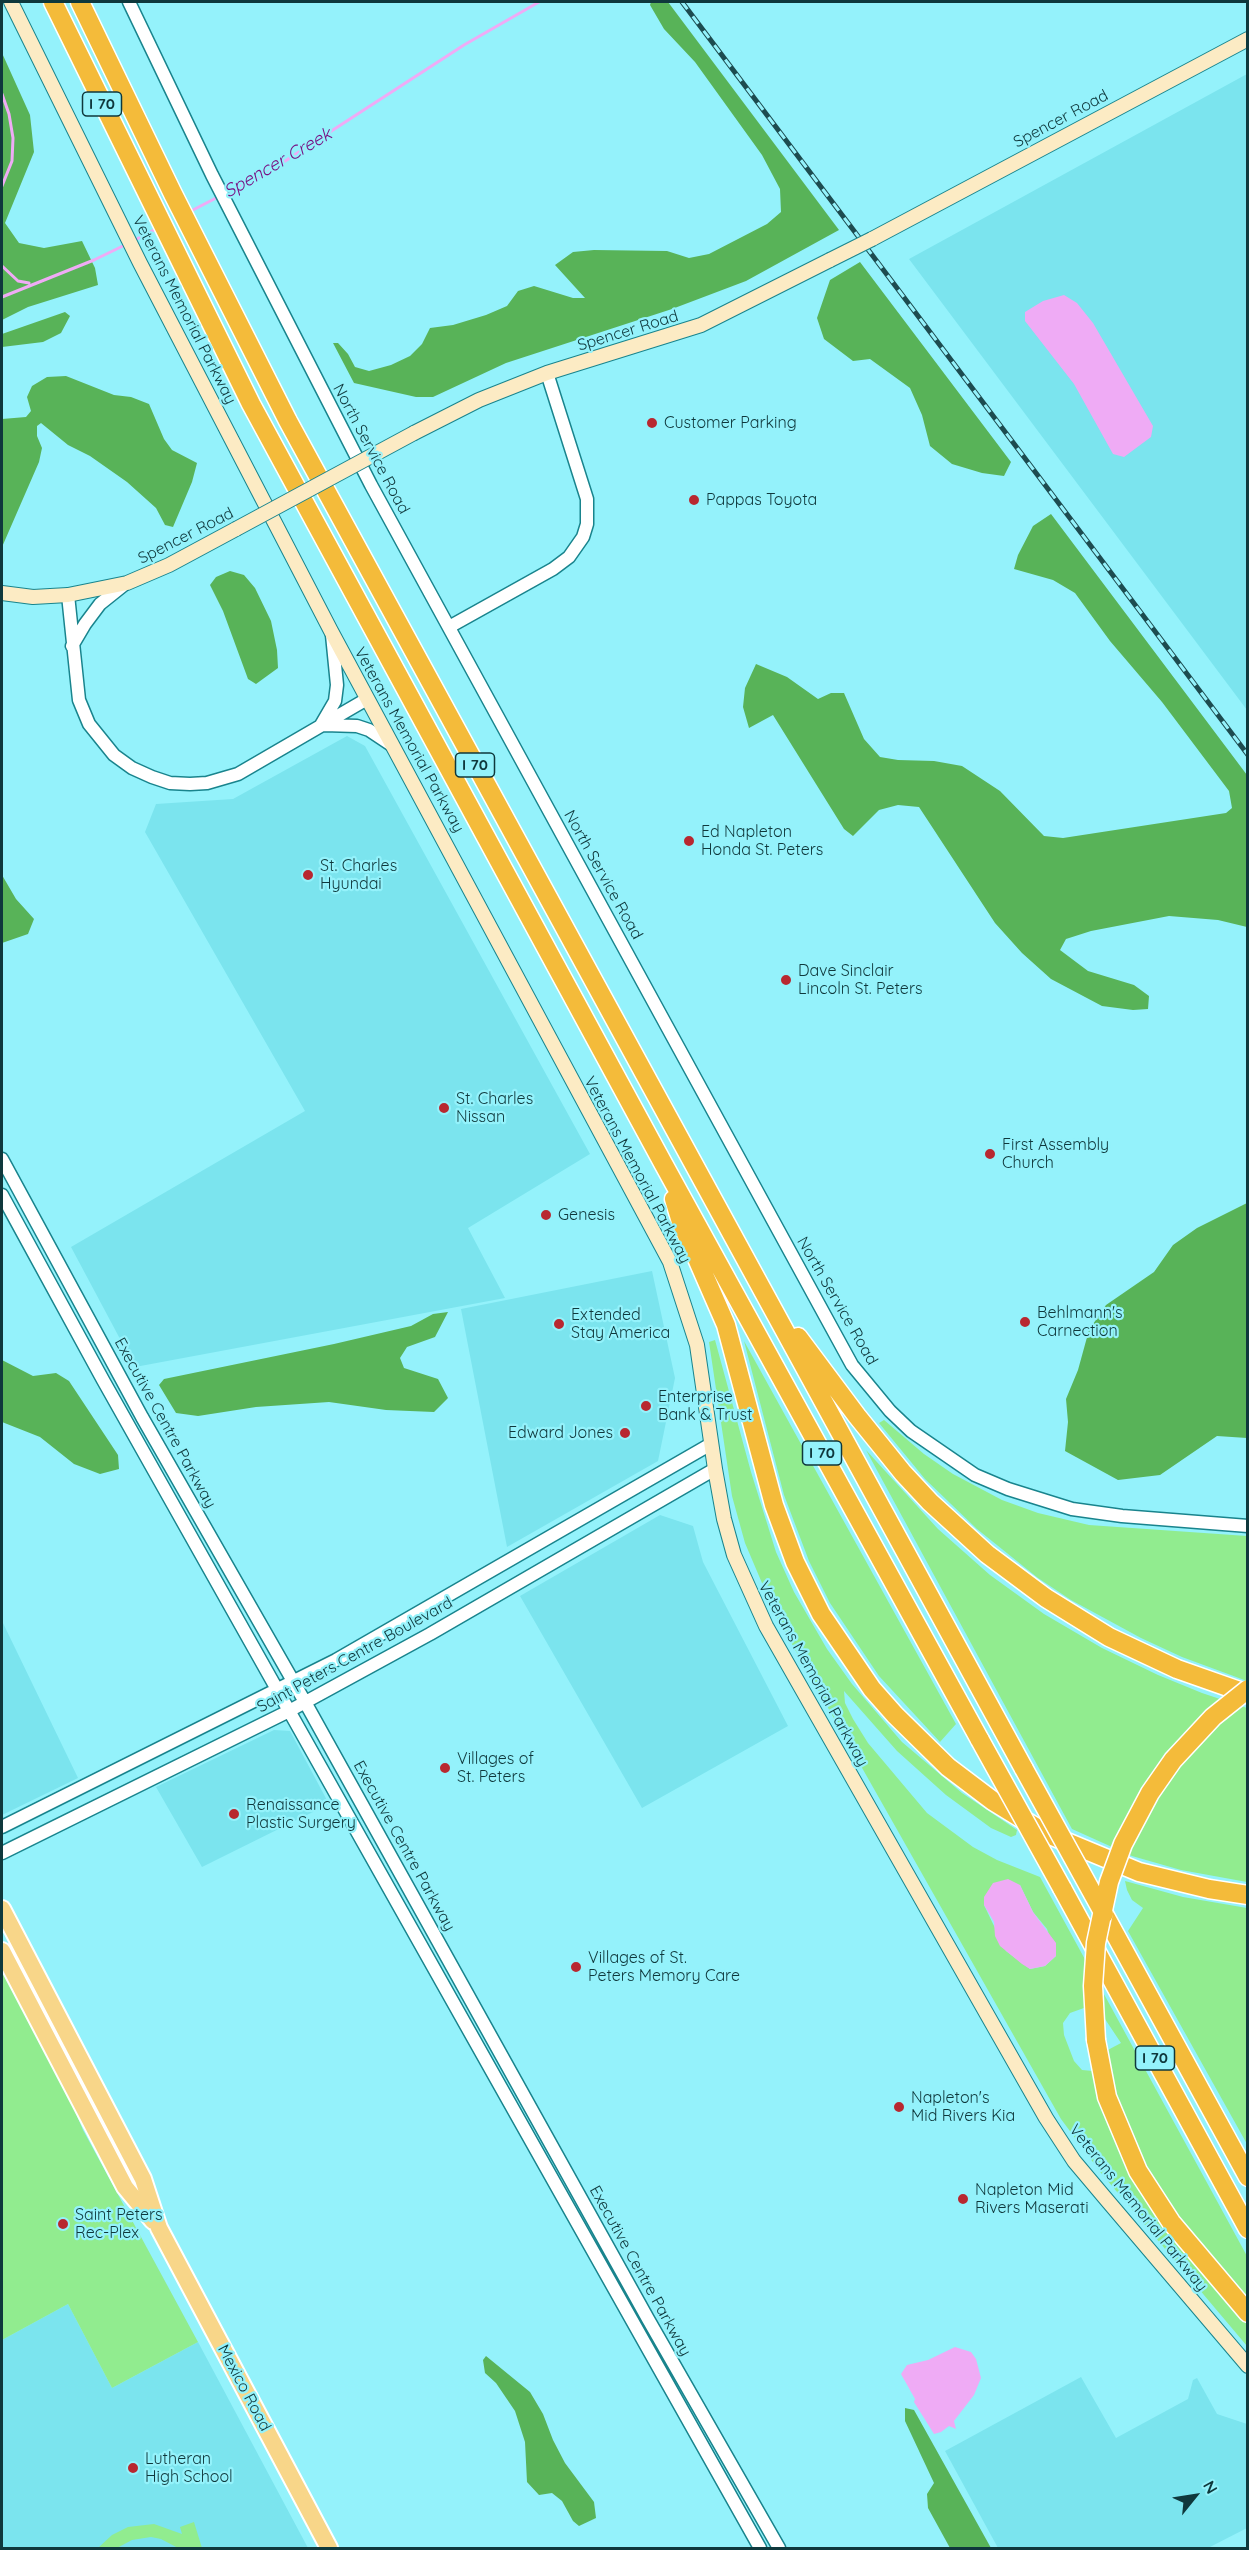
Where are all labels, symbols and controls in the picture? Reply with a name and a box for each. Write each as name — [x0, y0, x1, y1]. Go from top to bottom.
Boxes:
street label: Spencer Road — [1010, 86, 1112, 152]
road number: I 70 — [82, 92, 122, 116]
water label: Spencer Creek — [220, 123, 336, 203]
street label: Veterans Memorial Parkway — [128, 212, 240, 408]
street label: Spencer Road — [575, 307, 681, 355]
street label: North Service Road — [329, 381, 413, 517]
place label: Customer Parking — [664, 413, 797, 433]
marker: Customer Parking — [645, 416, 659, 430]
place label: Pappas Toyota — [706, 490, 817, 510]
marker: Pappas Toyota — [687, 493, 701, 507]
street label: Spencer Road — [135, 504, 237, 568]
street label: Veterans Memorial Parkway — [350, 644, 468, 836]
road number: I 70 — [456, 753, 494, 777]
street label: North Service Road — [560, 807, 646, 943]
place label: Ed Napleton Honda St. Peters — [701, 822, 823, 860]
marker: Ed Napleton Honda St. Peters — [682, 834, 696, 848]
place label: St. Charles Hyundai — [320, 856, 397, 894]
marker: St. Charles Hyundai — [301, 868, 315, 882]
place label: Dave Sinclair Lincoln St. Peters — [798, 961, 923, 999]
marker: Dave Sinclair Lincoln St. Peters — [779, 973, 793, 987]
street label: Veterans Memorial Parkway — [579, 1073, 695, 1267]
place label: St. Charles Nissan — [456, 1089, 533, 1127]
marker: St. Charles Nissan — [437, 1101, 451, 1115]
place label: First Assembly Church — [1002, 1135, 1109, 1173]
marker: First Assembly Church — [983, 1147, 997, 1161]
place label: Genesis — [558, 1205, 615, 1225]
marker: Genesis — [539, 1208, 553, 1222]
street label: North Service Road — [793, 1234, 881, 1368]
place label: Behlmann's Carnection — [1037, 1303, 1123, 1341]
place label: Extended Stay America — [571, 1305, 670, 1343]
marker: Behlmann's Carnection — [1018, 1315, 1032, 1329]
marker: Extended Stay America — [552, 1317, 566, 1331]
street label: Executive Centre Parkway — [110, 1334, 220, 1512]
place label: Enterprise Bank & Trust — [658, 1387, 752, 1425]
marker: Enterprise Bank & Trust — [639, 1399, 653, 1413]
place label: Edward Jones — [508, 1423, 613, 1443]
marker: Edward Jones — [618, 1426, 632, 1440]
road number: I 70 — [802, 1441, 842, 1465]
street label: Veterans Memorial Parkway — [754, 1578, 872, 1770]
street label: Saint Peters Centre Boulevard — [254, 1593, 456, 1717]
place label: Villages of St. Peters — [457, 1749, 534, 1787]
street label: Executive Centre Parkway — [349, 1757, 459, 1935]
marker: Villages of St. Peters — [438, 1761, 452, 1775]
place label: Renaissance Plastic Surgery — [246, 1795, 356, 1833]
marker: Renaissance Plastic Surgery — [227, 1807, 241, 1821]
place label: Villages of St. Peters Memory Care — [588, 1948, 740, 1986]
marker: Villages of St. Peters Memory Care — [569, 1960, 583, 1974]
road number: I 70 — [1136, 2046, 1174, 2070]
place label: Napleton's Mid Rivers Kia — [911, 2088, 1015, 2126]
marker: Napleton's Mid Rivers Kia — [892, 2100, 906, 2114]
street label: Veterans Memorial Parkway — [1065, 2121, 1211, 2295]
place label: Napleton Mid Rivers Maserati — [975, 2180, 1089, 2218]
street label: Executive Centre Parkway — [585, 2182, 695, 2360]
marker: Napleton Mid Rivers Maserati — [956, 2192, 970, 2206]
place label: Saint Peters Rec-Plex — [75, 2205, 163, 2243]
marker: Saint Peters Rec-Plex — [56, 2217, 70, 2231]
street label: Mexico Road — [213, 2341, 275, 2435]
place label: Lutheran High School — [145, 2449, 233, 2487]
marker: Lutheran High School — [126, 2461, 140, 2475]
north arrow — [1165, 2466, 1225, 2526]
text: N — [1199, 2477, 1222, 2497]

